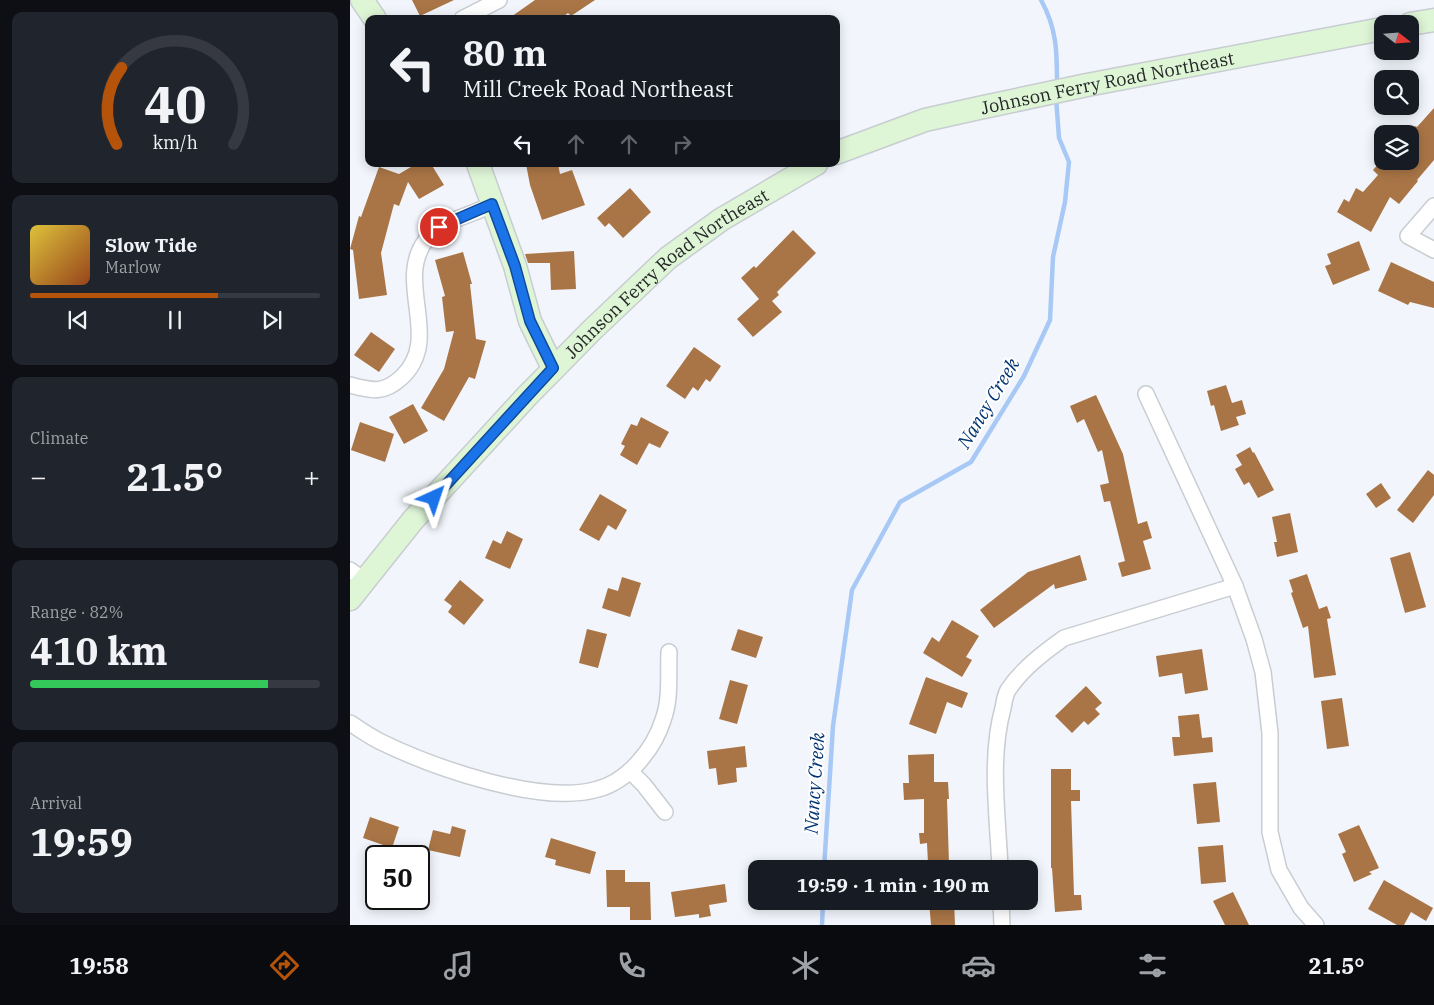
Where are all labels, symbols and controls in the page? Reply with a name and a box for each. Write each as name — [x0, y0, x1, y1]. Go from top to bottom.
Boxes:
north arrow — [1374, 15, 1419, 60]
map controls — [1374, 15, 1419, 170]
text: 80 m — [463, 30, 547, 76]
icon: left — [380, 35, 445, 100]
street label: Johnson Ferry Road Northeast — [978, 46, 1236, 119]
text: 40 — [144, 70, 206, 137]
button: search — [1374, 70, 1419, 115]
text: Mill Creek Road Northeast — [463, 74, 733, 103]
button: layers — [1374, 125, 1419, 170]
icon: left — [509, 130, 537, 158]
icon: ahead — [562, 130, 590, 158]
icon: ahead — [615, 130, 643, 158]
icon: right — [668, 130, 696, 158]
text: km/h — [152, 131, 198, 154]
street label: Johnson Ferry Road Northeast — [559, 183, 772, 363]
pin — [418, 206, 460, 248]
icon: arrive — [425, 213, 453, 241]
text: Slow Tide — [105, 233, 197, 257]
text: Marlow — [105, 257, 161, 277]
icon: previous — [64, 306, 92, 334]
icon: pause — [161, 306, 189, 334]
icon: next — [258, 306, 286, 334]
water label: Nancy Creek — [951, 353, 1025, 454]
text: Climate — [30, 428, 88, 448]
text: 21.5° — [127, 452, 223, 501]
text: − — [30, 458, 47, 495]
text: + — [303, 458, 320, 495]
position arrow — [407, 471, 459, 523]
text: Range · 82% — [30, 602, 123, 622]
text: 410 km — [30, 626, 168, 675]
water label: Nancy Creek — [798, 731, 830, 835]
text: Arrival — [30, 793, 82, 813]
text: 19:59 — [30, 817, 133, 866]
speed limit sign: 50 — [365, 845, 430, 910]
text: 19:59 · 1 min · 190 m — [797, 873, 989, 897]
icon: directions — [267, 948, 302, 983]
icon: music — [441, 948, 476, 983]
icon: phone — [614, 948, 649, 983]
icon: climate — [788, 948, 823, 983]
icon: car — [961, 948, 996, 983]
icon: filters — [1135, 948, 1170, 983]
text: 19:58 — [69, 951, 129, 980]
text: 21.5° — [1309, 951, 1365, 980]

